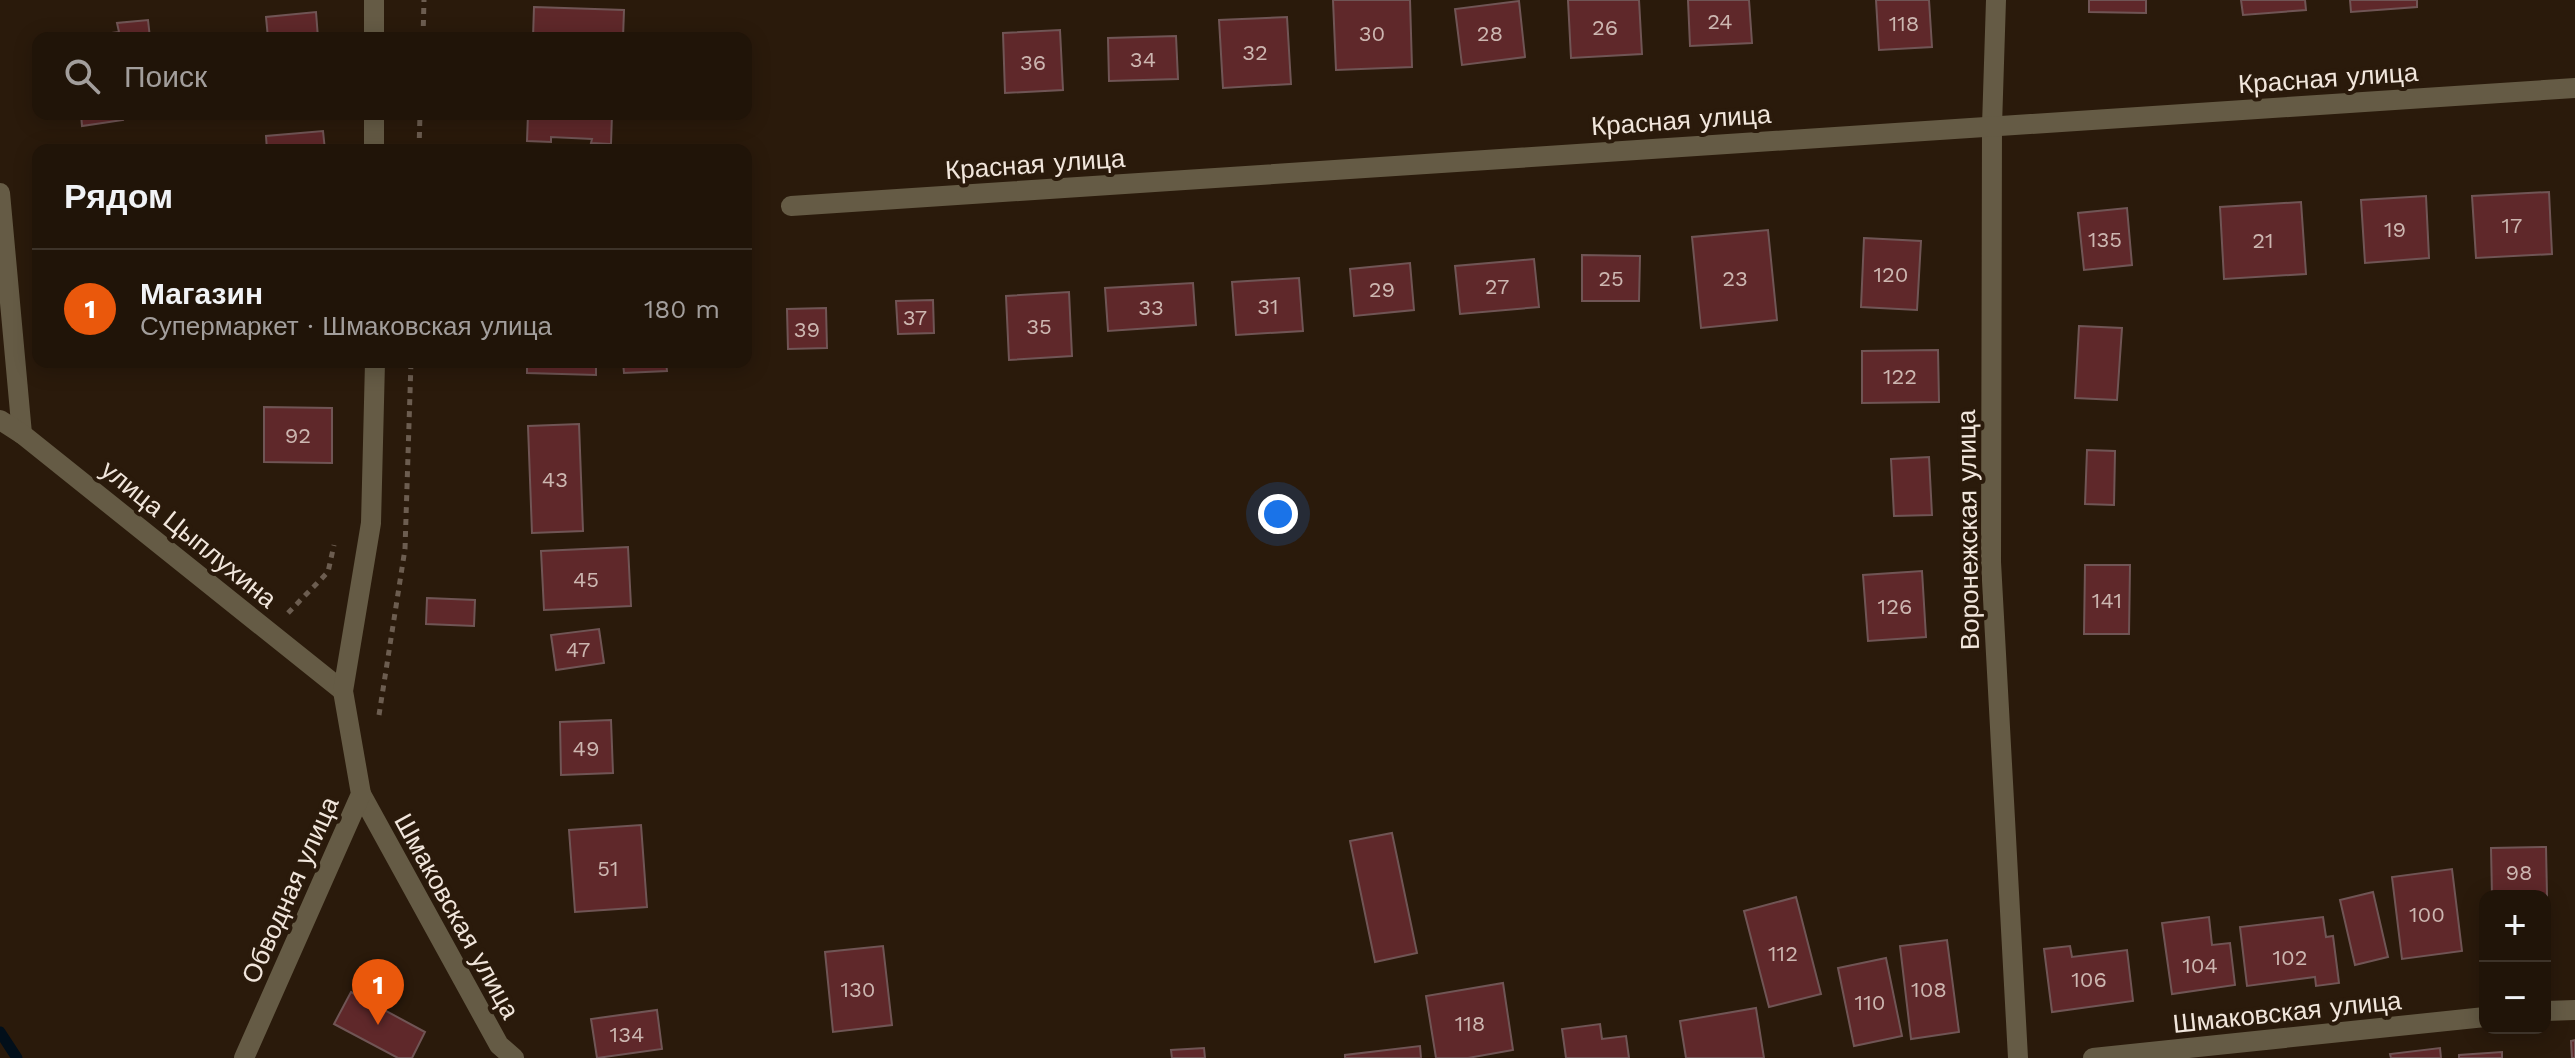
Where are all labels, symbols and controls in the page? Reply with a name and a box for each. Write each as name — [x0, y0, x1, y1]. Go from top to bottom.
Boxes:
house number: 24 — [1707, 9, 1733, 34]
house number: 118 — [1889, 11, 1919, 36]
house number: 26 — [1592, 15, 1618, 40]
house number: 30 — [1359, 21, 1385, 46]
house number: 28 — [1477, 21, 1503, 46]
search box — [32, 32, 752, 120]
house number: 32 — [1242, 40, 1268, 65]
house number: 34 — [1130, 47, 1156, 72]
house number: 36 — [1020, 50, 1046, 75]
icon: search — [60, 54, 104, 98]
street label: Красная улица — [2237, 57, 2420, 99]
text: Поиск — [124, 59, 207, 94]
street label: Красная улица — [1590, 99, 1773, 141]
street label: Красная улица — [944, 143, 1127, 185]
text: Рядом — [64, 176, 173, 216]
house number: 17 — [2502, 213, 2522, 238]
house number: 19 — [2384, 217, 2406, 242]
house number: 135 — [2088, 227, 2122, 252]
house number: 21 — [2252, 228, 2274, 253]
house number: 120 — [1873, 262, 1909, 287]
house number: 25 — [1598, 266, 1624, 291]
house number: 23 — [1722, 266, 1748, 291]
house number: 27 — [1485, 274, 1509, 299]
text: Магазин — [140, 276, 263, 311]
house number: 29 — [1369, 277, 1395, 302]
text: 1 — [84, 294, 96, 324]
text: 180 m — [644, 294, 720, 324]
house number: 31 — [1257, 294, 1279, 319]
house number: 33 — [1138, 295, 1164, 320]
house number: 37 — [903, 305, 927, 330]
text: Супермаркет · Шмаковская улица — [140, 311, 552, 341]
house number: 35 — [1026, 314, 1052, 339]
house number: 39 — [794, 317, 820, 342]
house number: 122 — [1883, 364, 1917, 389]
street label: Воронежская улица — [1951, 409, 1985, 650]
house number: 92 — [285, 423, 311, 448]
street label: улица Цыплухина — [95, 454, 283, 614]
house number: 43 — [542, 467, 568, 492]
your location — [1258, 494, 1298, 534]
house number: 45 — [573, 567, 599, 592]
house number: 141 — [2092, 588, 2122, 613]
house number: 126 — [1878, 594, 1912, 619]
house number: 47 — [566, 637, 590, 662]
house number: 49 — [572, 736, 600, 761]
street label: Обводная улица — [235, 792, 345, 988]
street label: Шмаковская улица — [388, 808, 526, 1024]
house number: 51 — [597, 856, 619, 881]
house number: 98 — [2505, 860, 2533, 885]
map controls — [2479, 890, 2551, 1034]
button: + — [2479, 890, 2551, 962]
house number: 100 — [2409, 902, 2445, 927]
house number: 112 — [1768, 941, 1798, 966]
house number: 102 — [2272, 945, 2308, 970]
house number: 104 — [2182, 953, 2218, 978]
pin: 1 — [352, 959, 404, 1025]
button: − — [2479, 962, 2551, 1034]
house number: 106 — [2071, 967, 2107, 992]
house number: 130 — [840, 977, 876, 1002]
house number: 108 — [1911, 977, 1947, 1002]
street label: Шмаковская улица — [2171, 985, 2403, 1039]
house number: 110 — [1855, 990, 1885, 1015]
house number: 118 — [1455, 1011, 1485, 1036]
house number: 134 — [610, 1022, 644, 1047]

